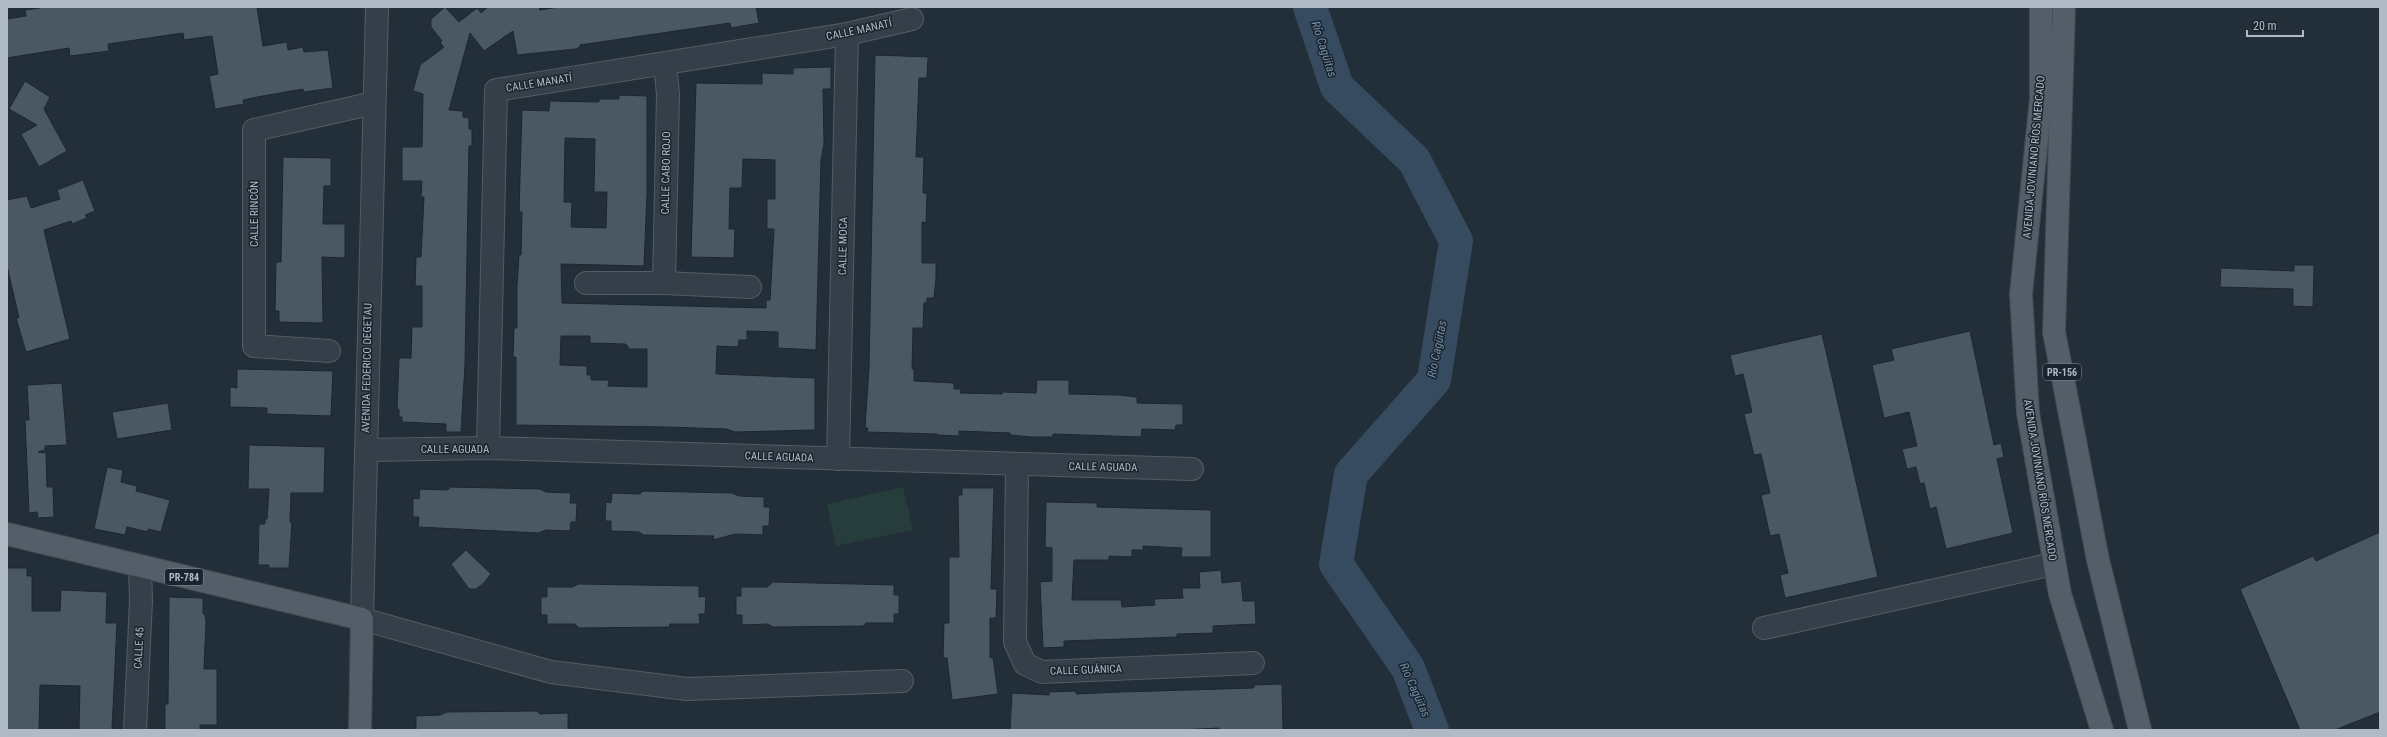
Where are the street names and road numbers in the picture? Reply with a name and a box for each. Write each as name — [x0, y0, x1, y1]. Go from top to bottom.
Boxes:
street label: CALLE MANATÍ — [825, 16, 894, 43]
street label: CALLE MANATÍ — [505, 71, 574, 95]
street label: AVENIDA JOVINIANO RÍOS MERCADO — [2020, 75, 2048, 239]
street label: CALLE CABO ROJO — [659, 131, 673, 215]
street label: CALLE RINCÓN — [248, 181, 261, 247]
street label: CALLE MOCA — [836, 216, 850, 275]
street label: AVENIDA FEDERICO DEGETAU — [359, 303, 375, 433]
road number: PR-156 — [2043, 364, 2081, 380]
street label: AVENIDA JOVINIANO RÍOS MERCADO — [2021, 398, 2059, 562]
street label: CALLE AGUADA — [421, 443, 490, 456]
street label: CALLE AGUADA — [744, 449, 814, 465]
street label: CALLE AGUADA — [1069, 460, 1138, 474]
road number: PR-784 — [165, 569, 203, 585]
street label: CALLE 45 — [131, 627, 147, 669]
street label: CALLE GUÁNICA — [1050, 662, 1123, 678]

